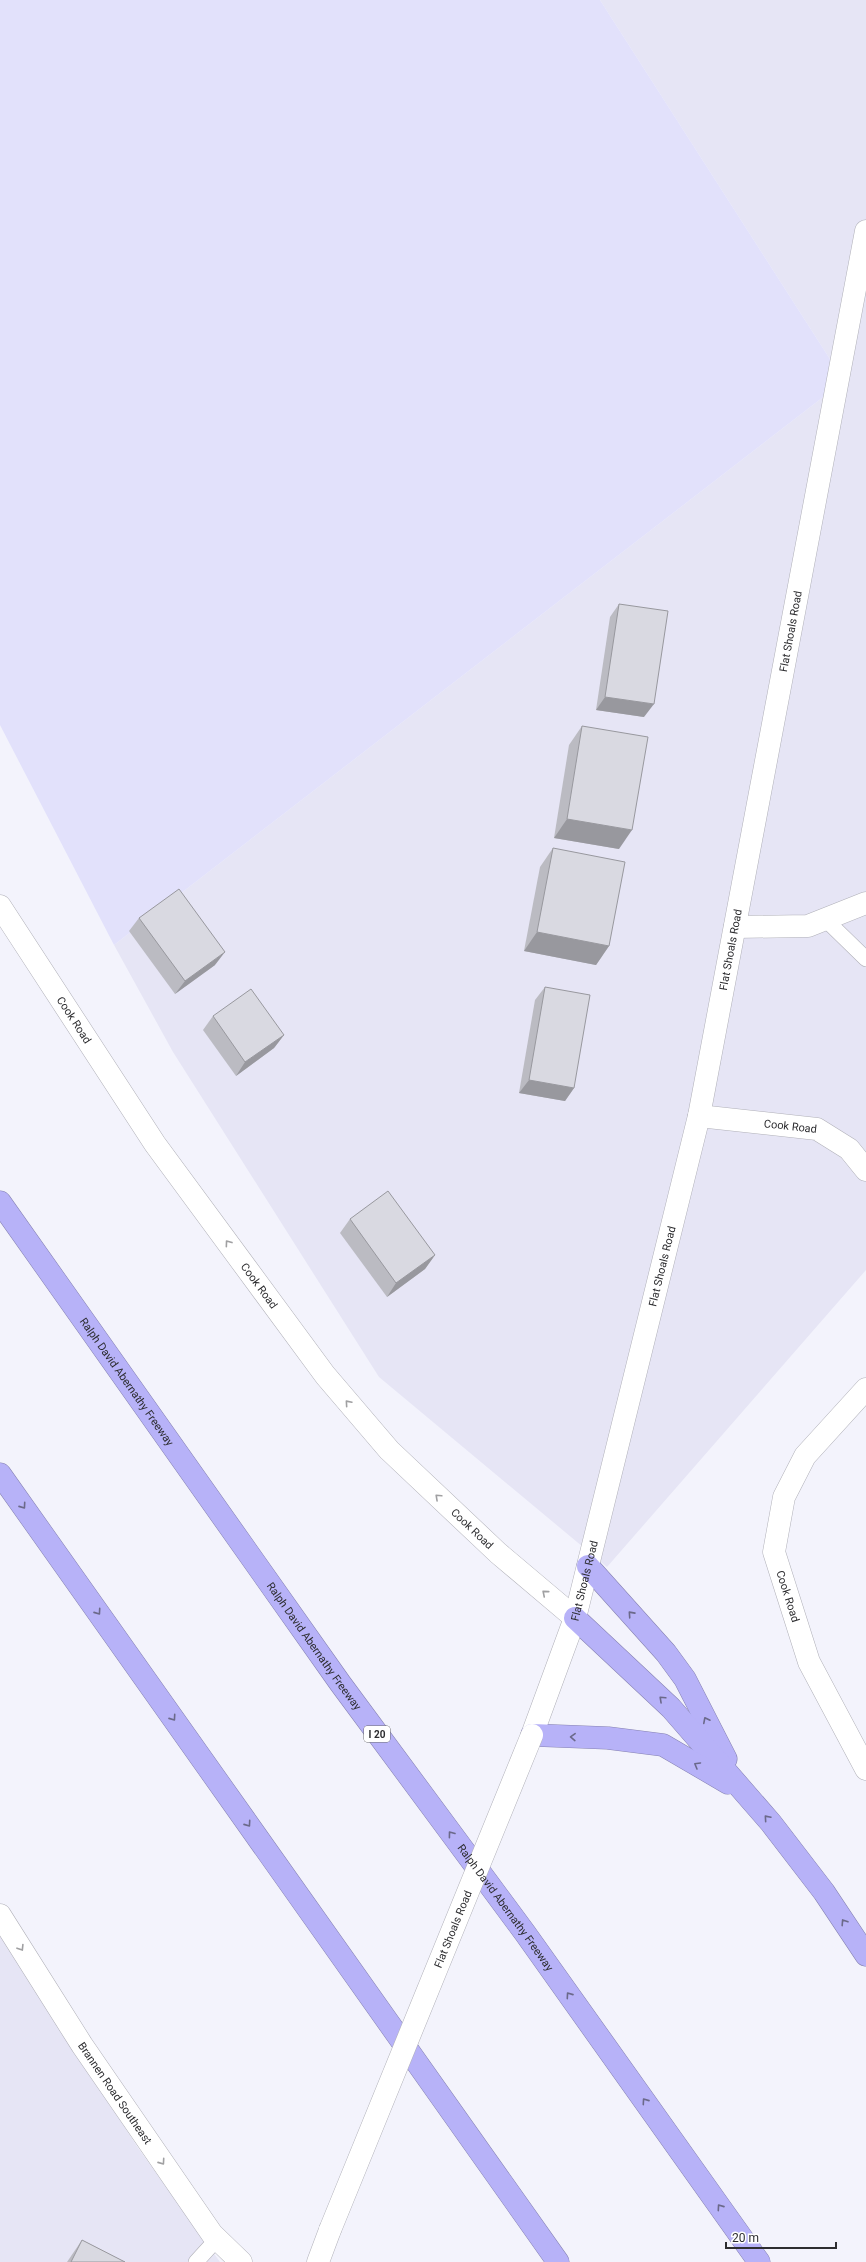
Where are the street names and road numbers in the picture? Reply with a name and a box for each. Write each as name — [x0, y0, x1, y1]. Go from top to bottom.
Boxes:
street label: Flat Shoals Road — [776, 590, 804, 673]
street label: Flat Shoals Road — [716, 908, 744, 991]
street label: Cook Road — [54, 994, 94, 1046]
street label: Cook Road — [763, 1117, 818, 1135]
street label: Flat Shoals Road — [646, 1225, 678, 1308]
street label: Cook Road — [238, 1260, 280, 1311]
street label: Ralph David Abernathy Freeway — [77, 1315, 177, 1449]
street label: Cook Road — [448, 1506, 496, 1552]
street label: Flat Shoals Road — [568, 1539, 600, 1622]
street label: Cook Road — [774, 1569, 802, 1624]
street label: Ralph David Abernathy Freeway — [264, 1580, 365, 1713]
road number: I 20 — [364, 1726, 390, 1742]
street label: Ralph David Abernathy Freeway — [455, 1842, 557, 1974]
street label: Flat Shoals Road — [431, 1889, 474, 1970]
street label: Brannen Road Southeast — [75, 2040, 155, 2147]

